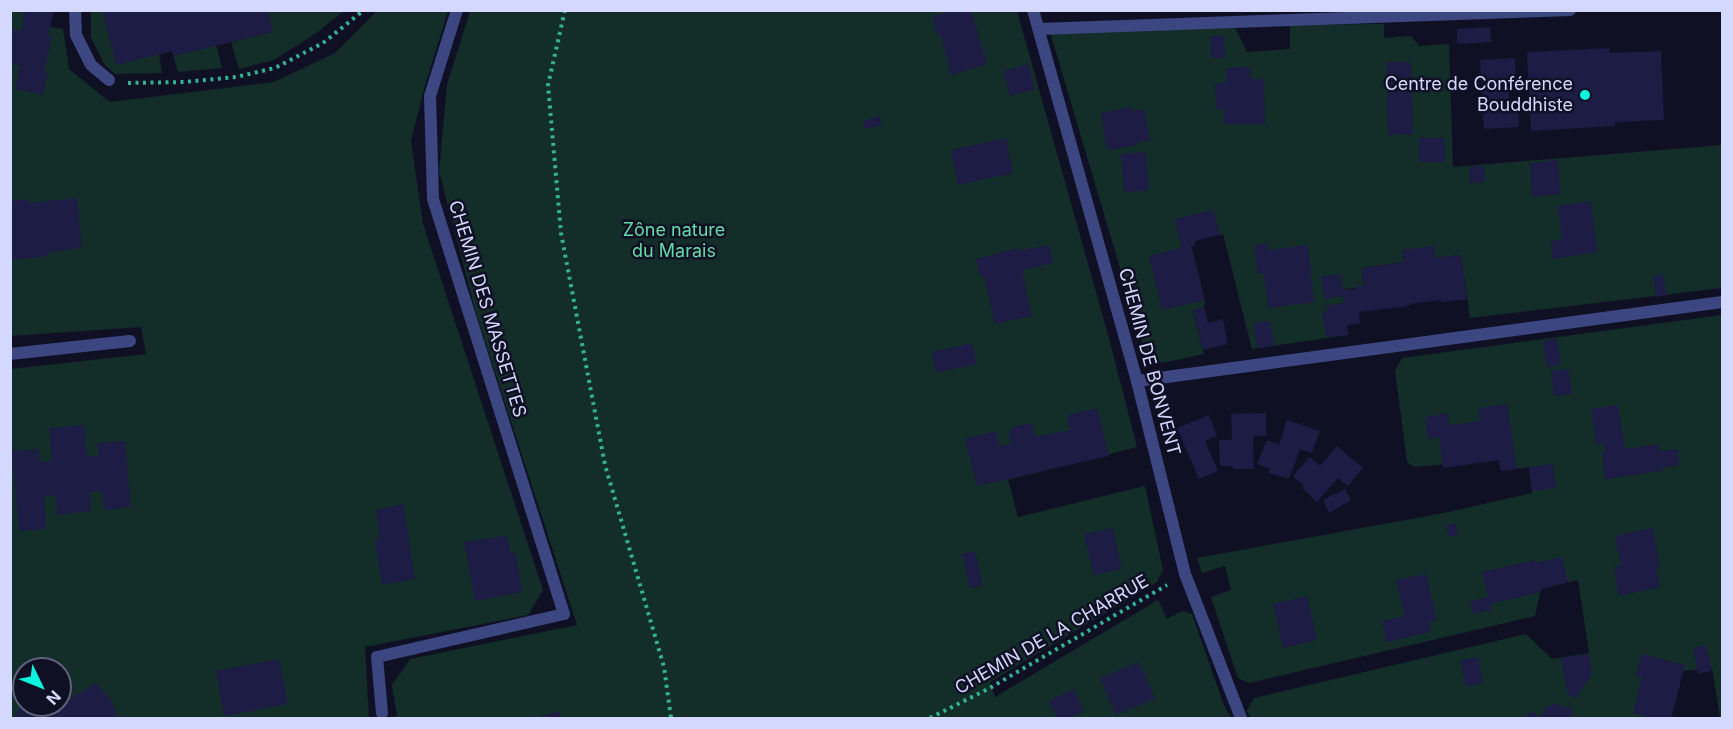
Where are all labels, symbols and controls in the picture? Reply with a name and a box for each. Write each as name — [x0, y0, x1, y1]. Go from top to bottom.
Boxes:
place label: Centre de Conférence Bouddhiste — [1385, 74, 1573, 116]
marker: Centre de Conférence Bouddhiste — [1578, 88, 1592, 102]
street label: CHEMIN DES MASSETTES — [444, 198, 530, 420]
park label: Zône nature du Marais — [623, 220, 725, 262]
street label: CHEMIN DE BONVENT — [1114, 266, 1184, 458]
street label: CHEMIN DE LA CHARRUE — [951, 571, 1153, 699]
north arrow — [12, 657, 72, 717]
text: N — [42, 687, 65, 709]

